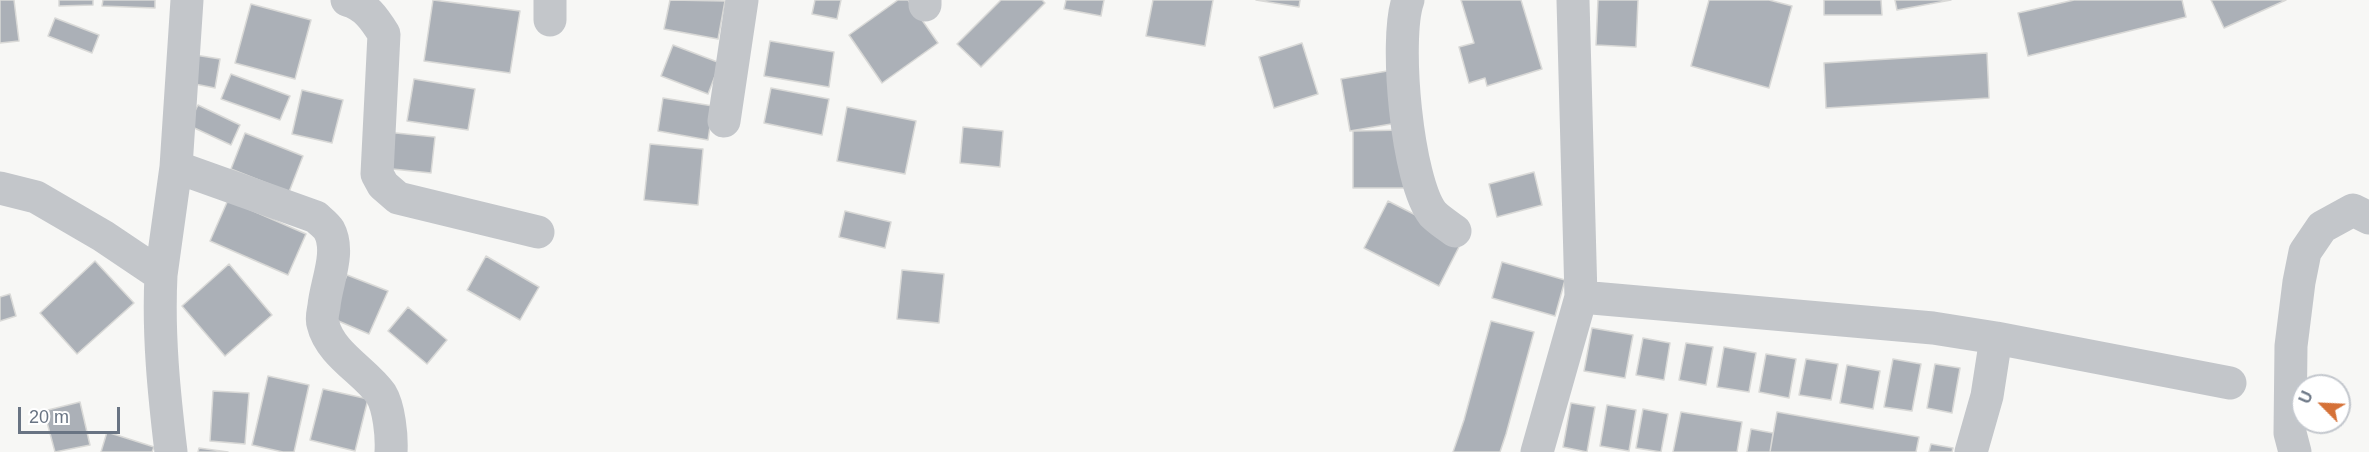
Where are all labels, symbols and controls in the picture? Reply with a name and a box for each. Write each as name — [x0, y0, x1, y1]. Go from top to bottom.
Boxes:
north arrow — [2291, 374, 2351, 434]
text: U — [2296, 389, 2316, 406]
scale bar — [21, 395, 123, 433]
text: 20 m — [29, 407, 69, 427]

